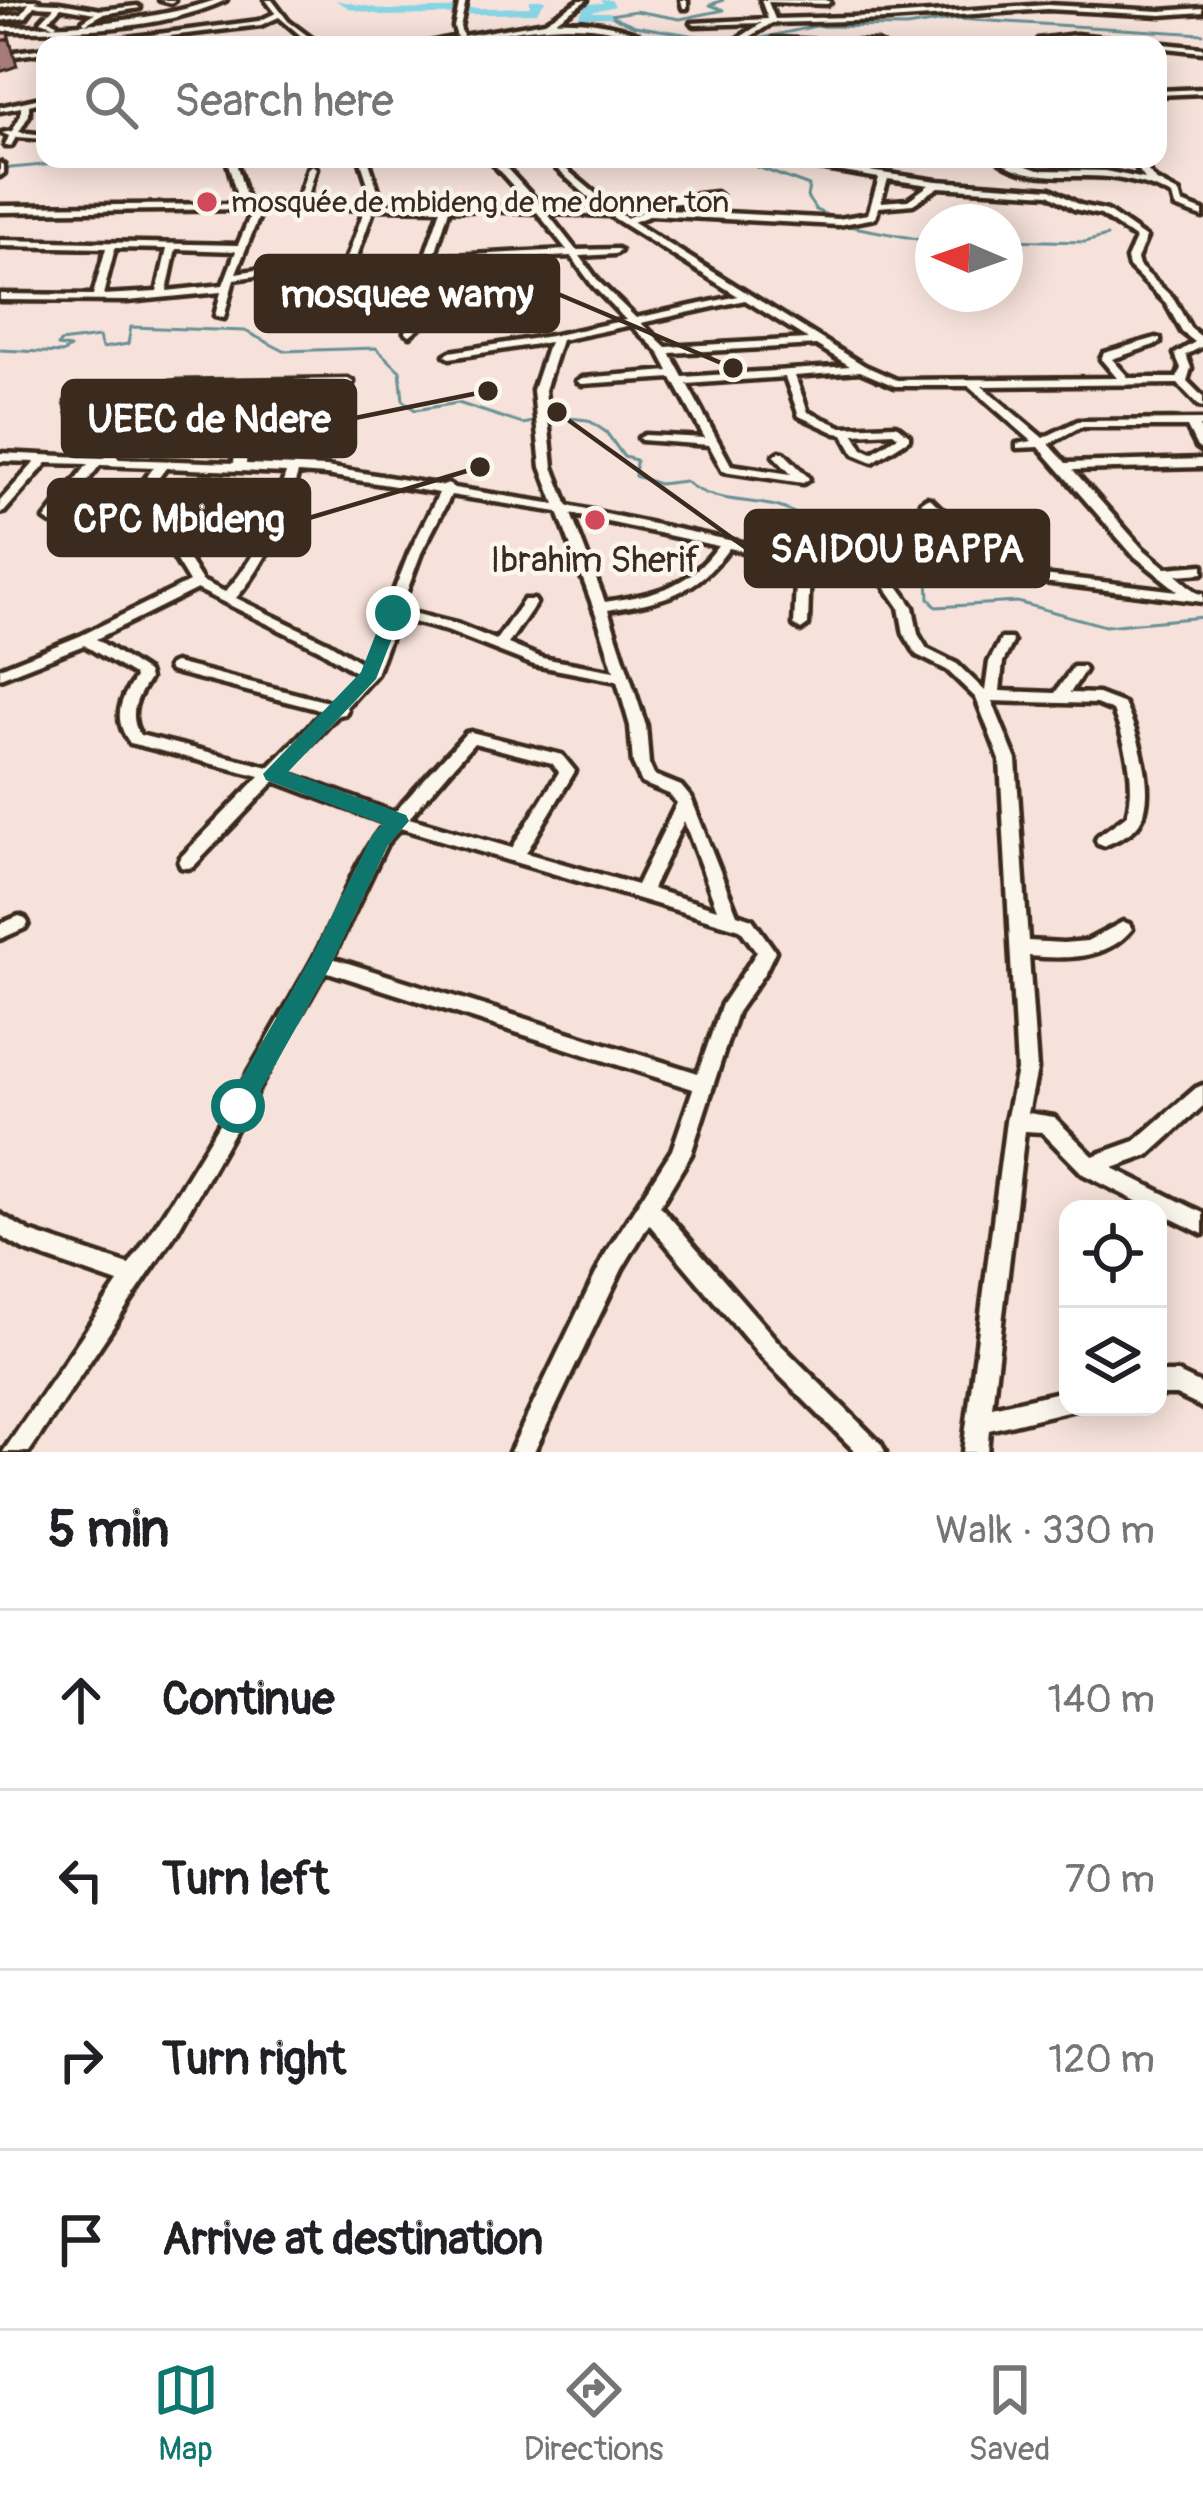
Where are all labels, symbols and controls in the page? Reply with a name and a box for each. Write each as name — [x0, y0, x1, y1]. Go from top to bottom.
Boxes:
search box — [36, 36, 1167, 168]
icon: search — [78, 69, 144, 135]
text: Search here — [174, 74, 394, 130]
place label: mosquée de mbideng de me donner ton — [231, 184, 729, 221]
marker: mosquée de mbideng de me donner ton — [194, 189, 220, 215]
north arrow — [915, 204, 1023, 312]
callout: mosquee wamy — [256, 256, 558, 331]
text: mosquee wamy — [280, 270, 534, 319]
callout: UEEC de Ndere — [63, 381, 355, 456]
text: UEEC de Ndere — [87, 395, 332, 444]
callout: CPC Mbideng — [49, 480, 309, 555]
text: CPC Mbideng — [73, 495, 285, 544]
marker: Ibrahim Sherif — [582, 507, 608, 533]
callout: SAIDOU BAPPA — [746, 511, 1048, 586]
text: SAIDOU BAPPA — [770, 525, 1024, 574]
place label: Ibrahim Sherif — [490, 538, 700, 583]
route end — [366, 586, 420, 640]
route start — [211, 1079, 265, 1133]
map controls — [1059, 1200, 1167, 1416]
button: locate — [1059, 1200, 1167, 1308]
button: layers — [1059, 1308, 1167, 1416]
text: 5 min — [48, 1498, 169, 1562]
text: Walk · 330 m — [935, 1506, 1155, 1555]
icon: ahead — [48, 1667, 114, 1733]
text: Continue — [162, 1672, 335, 1728]
text: 140 m — [1047, 1675, 1155, 1724]
icon: left — [48, 1847, 114, 1913]
text: Turn left — [162, 1852, 329, 1908]
text: 70 m — [1065, 1855, 1155, 1904]
icon: right — [48, 2027, 114, 2093]
text: Turn right — [162, 2032, 346, 2088]
text: 120 m — [1048, 2035, 1155, 2084]
icon: arrive — [48, 2207, 114, 2273]
text: Arrive at destination — [162, 2212, 543, 2268]
tab: Map — [153, 2357, 219, 2470]
tab: Directions — [524, 2357, 664, 2470]
tab: Saved — [969, 2357, 1050, 2470]

